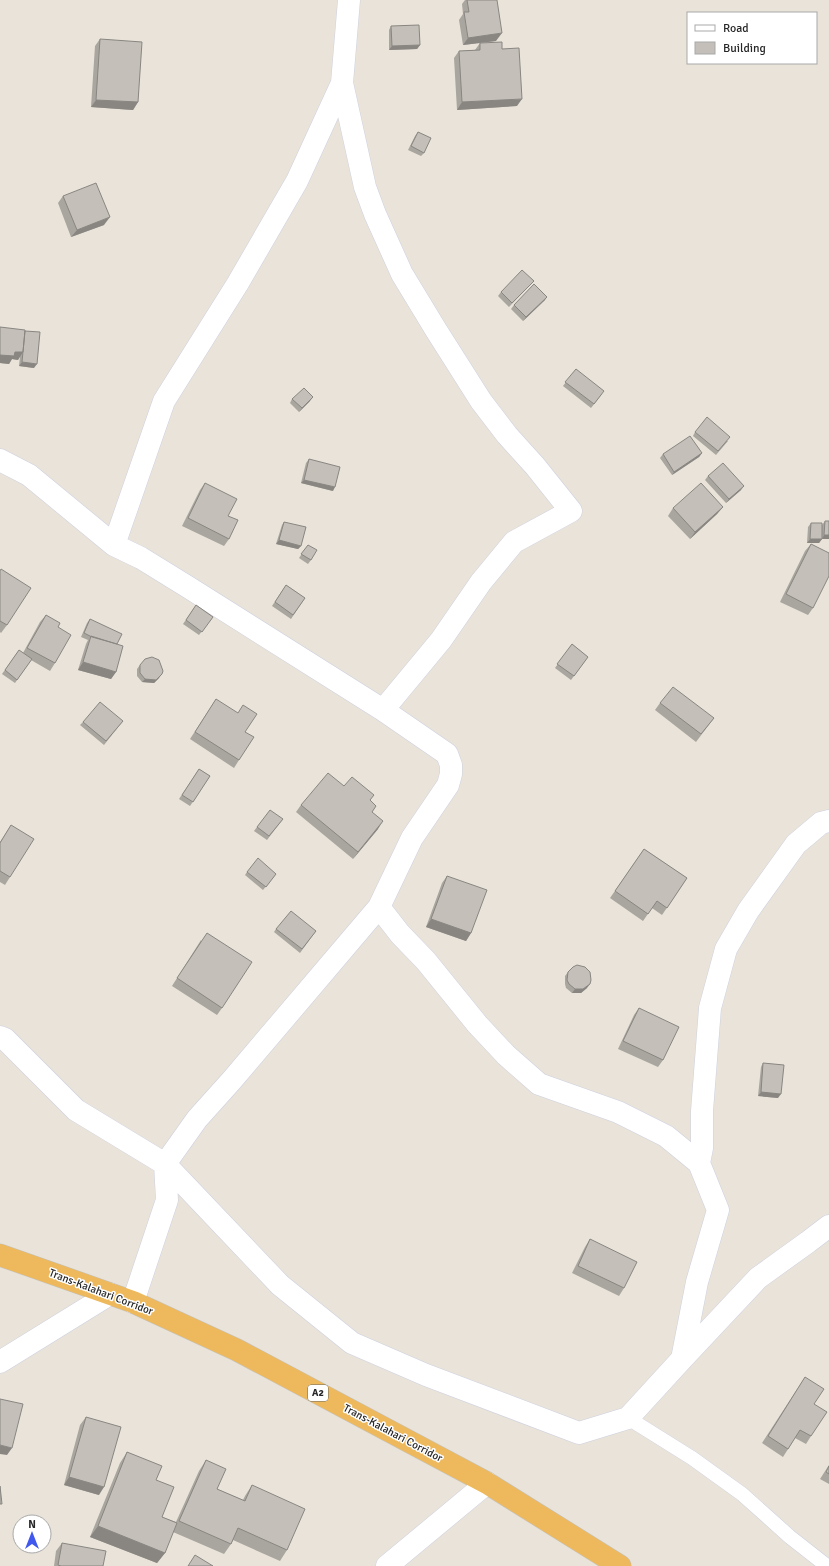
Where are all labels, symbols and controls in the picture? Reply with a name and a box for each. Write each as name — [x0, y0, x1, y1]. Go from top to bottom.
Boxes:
legend — [687, 12, 817, 64]
text: Road — [723, 21, 749, 36]
text: Building — [723, 41, 766, 56]
street label: Trans-Kalahari Corridor — [47, 1266, 155, 1318]
road number: A2 — [308, 1385, 328, 1401]
street label: Trans-Kalahari Corridor — [341, 1401, 445, 1465]
north arrow — [12, 1514, 52, 1554]
text: N — [28, 1518, 36, 1531]

